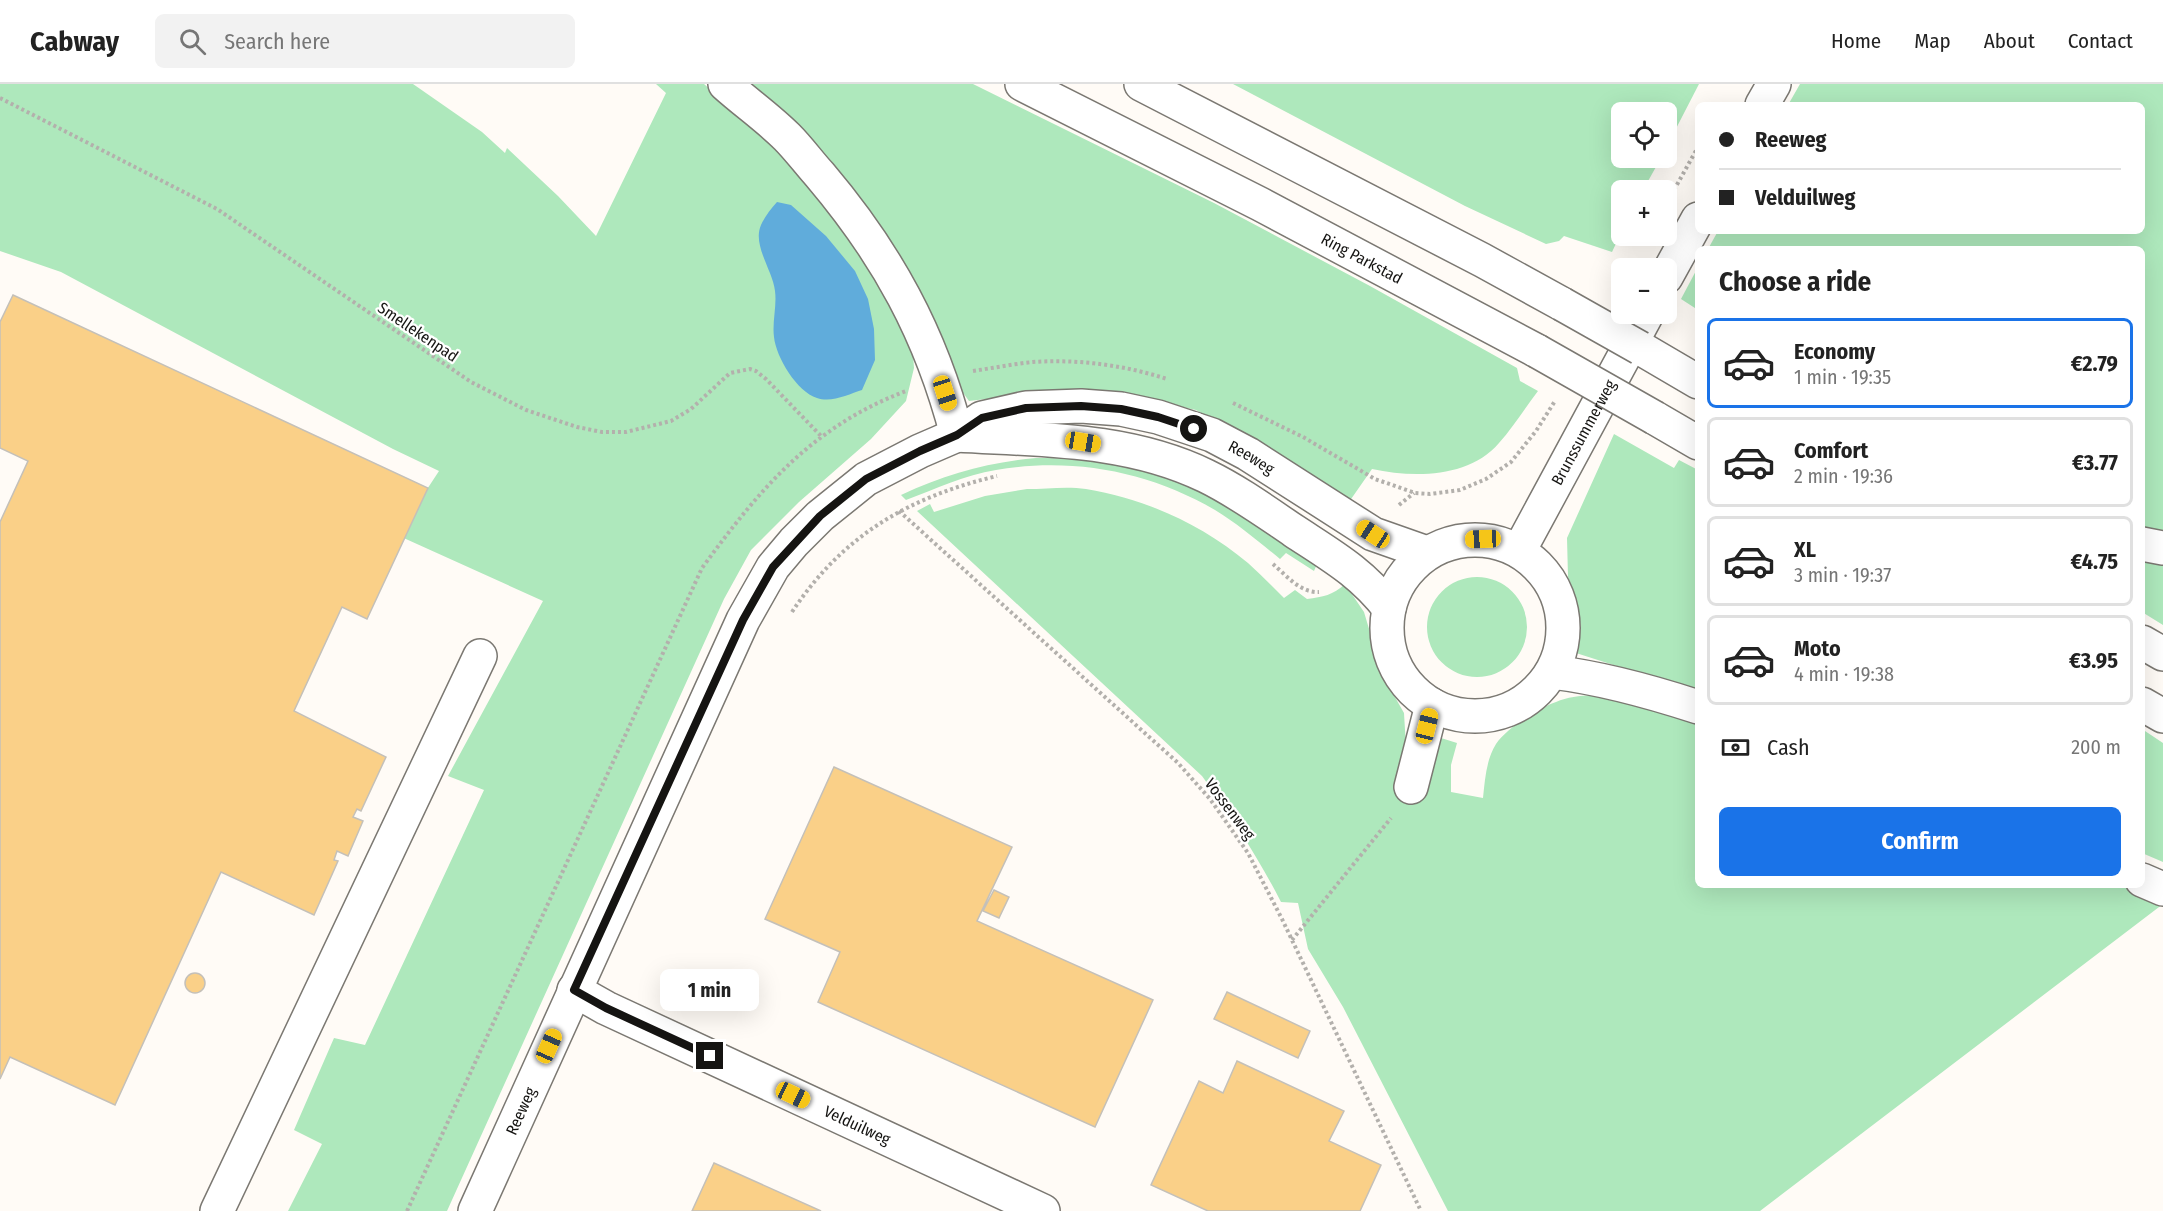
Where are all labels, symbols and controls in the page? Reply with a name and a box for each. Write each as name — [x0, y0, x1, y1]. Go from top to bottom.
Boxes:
search box — [155, 14, 575, 68]
text: Cabway — [30, 25, 119, 58]
icon: search — [176, 25, 209, 58]
text: Search here — [224, 28, 330, 55]
text: Home — [1831, 28, 1881, 54]
text: Map — [1914, 28, 1951, 54]
text: About — [1984, 28, 2035, 54]
text: Contact — [2068, 28, 2133, 54]
map controls — [1611, 102, 1677, 324]
button: locate — [1611, 102, 1677, 168]
text: Reeweg — [1755, 126, 1827, 153]
button: + — [1611, 180, 1677, 246]
text: Velduilweg — [1755, 184, 1855, 211]
street label: Ring Parkstad — [1318, 229, 1406, 287]
button: − — [1611, 258, 1677, 324]
text: Choose a ride — [1719, 266, 1871, 298]
street label: Smellekenpad — [374, 298, 462, 366]
icon: car — [1722, 336, 1776, 390]
text: Economy — [1794, 338, 1875, 365]
text: €2.79 — [2071, 350, 2118, 377]
text: 1 min · 19:35 — [1794, 365, 1891, 389]
car — [931, 373, 959, 413]
street label: Brunssummerweg — [1547, 376, 1620, 488]
route start — [1180, 415, 1207, 442]
car — [1064, 430, 1102, 454]
icon: car — [1722, 435, 1776, 489]
street label: Reeweg — [1225, 436, 1279, 478]
text: Comfort — [1794, 437, 1868, 464]
text: €3.77 — [2072, 449, 2118, 476]
text: 2 min · 19:36 — [1794, 464, 1893, 488]
car — [1353, 517, 1393, 551]
car — [1465, 529, 1501, 549]
icon: car — [1722, 534, 1776, 588]
text: XL — [1794, 536, 1816, 563]
text: €4.75 — [2071, 548, 2118, 575]
text: 3 min · 19:37 — [1794, 563, 1891, 587]
icon: car — [1722, 633, 1776, 687]
text: Moto — [1794, 635, 1841, 662]
text: €3.95 — [2069, 647, 2118, 674]
text: 4 min · 19:38 — [1794, 662, 1894, 686]
car — [1414, 706, 1440, 746]
icon: cash — [1719, 731, 1752, 764]
text: Cash — [1767, 734, 1810, 761]
text: 200 m — [2071, 735, 2121, 759]
street label: Vossenweg — [1201, 775, 1260, 844]
button: Confirm — [1719, 807, 2121, 876]
callout: 1 min — [660, 969, 760, 1011]
text: 1 min — [688, 978, 731, 1002]
car — [533, 1026, 565, 1066]
route end — [696, 1042, 723, 1069]
car — [773, 1079, 813, 1111]
street label: Reeweg — [501, 1084, 540, 1138]
street label: Velduilweg — [821, 1101, 894, 1149]

